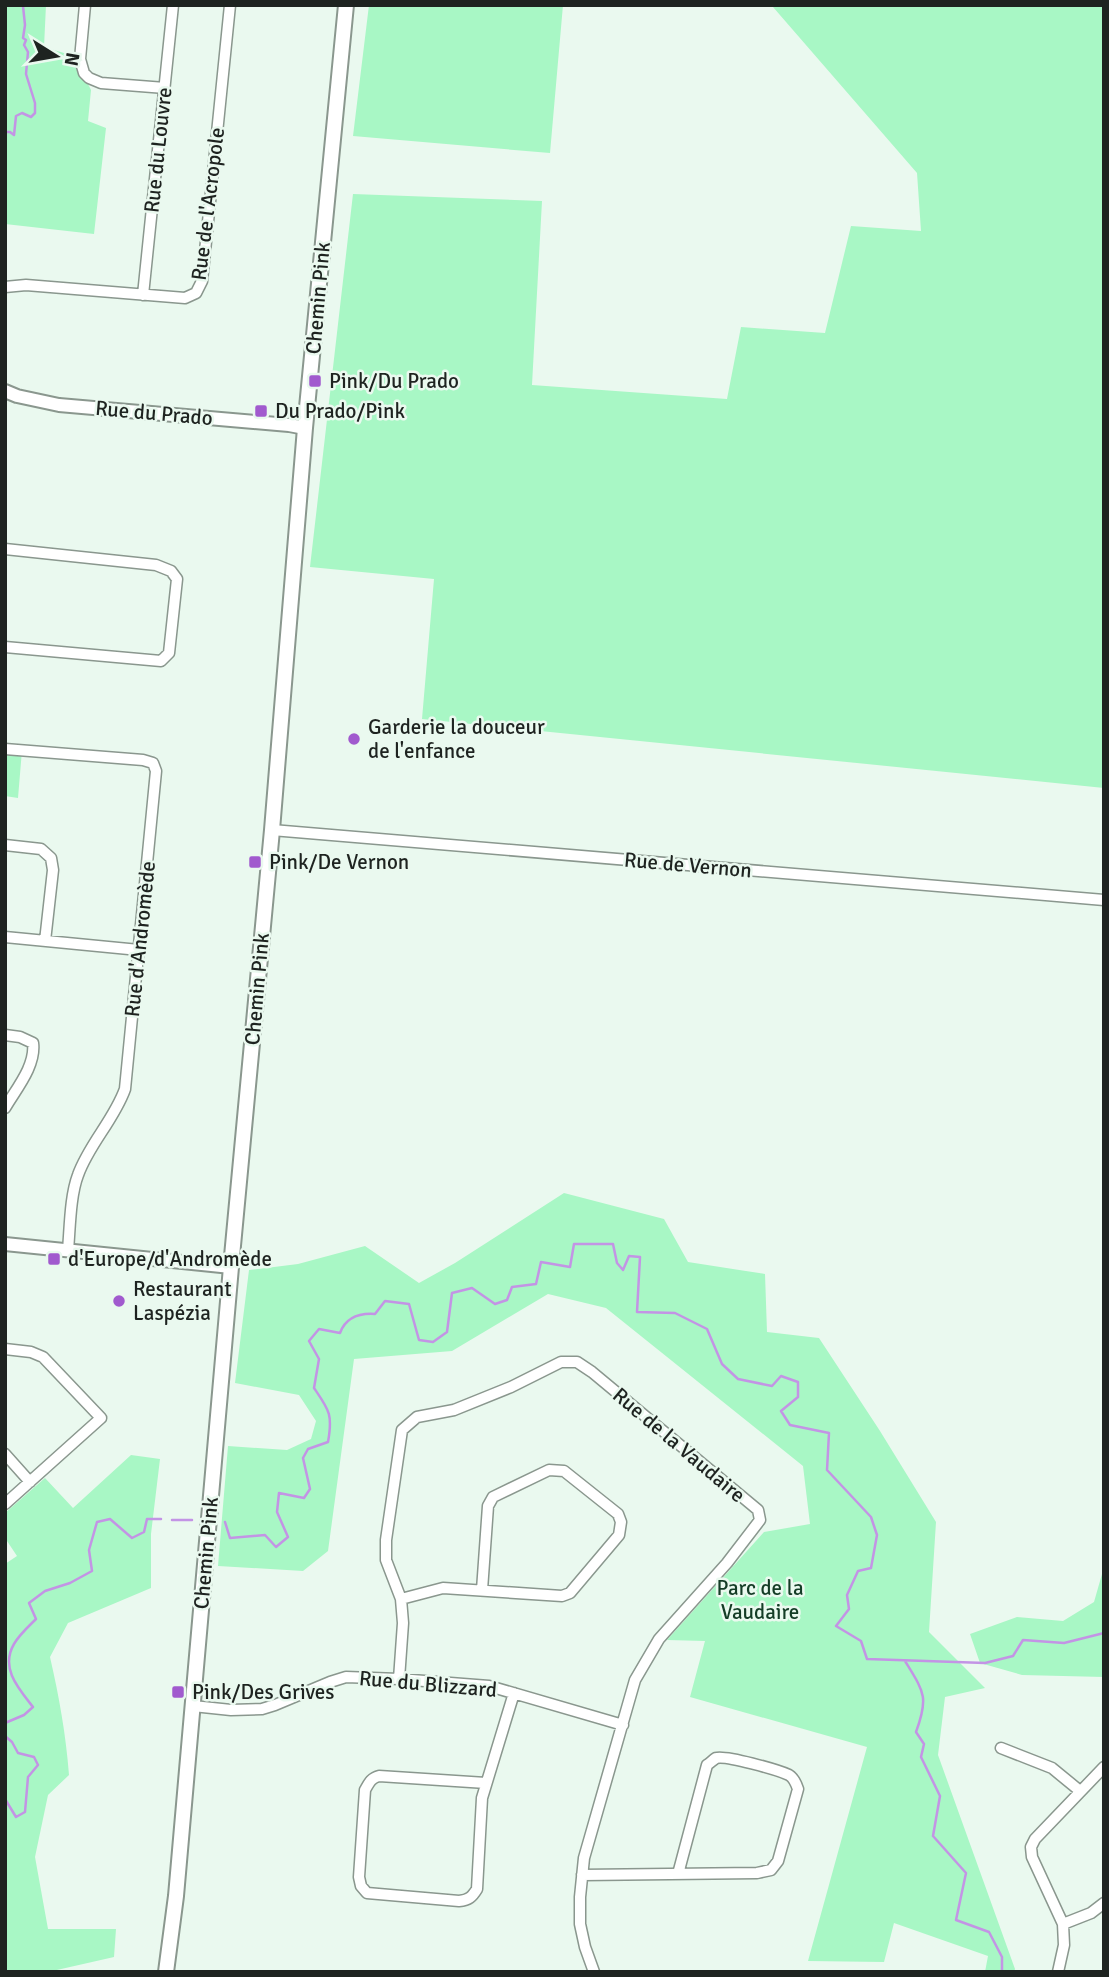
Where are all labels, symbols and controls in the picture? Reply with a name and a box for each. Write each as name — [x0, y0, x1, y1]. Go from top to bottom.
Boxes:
north arrow — [21, 21, 91, 91]
text: N — [59, 50, 85, 68]
street label: Rue du Louvre — [138, 86, 178, 214]
street label: Rue de l'Acropole — [186, 126, 230, 282]
street label: Chemin Pink — [300, 240, 336, 355]
place label: Pink/Du Prado — [329, 368, 459, 394]
marker: Pink/Du Prado — [307, 373, 323, 389]
street label: Rue du Prado — [94, 395, 214, 431]
place label: Du Prado/Pink — [275, 398, 405, 424]
marker: Du Prado/Pink — [253, 403, 269, 419]
place label: Garderie la douceur de l'enfance — [368, 714, 545, 764]
marker: Garderie la douceur de l'enfance — [346, 731, 362, 747]
street label: Rue de Vernon — [623, 846, 753, 884]
place label: Pink/De Vernon — [269, 849, 409, 875]
marker: Pink/De Vernon — [247, 854, 263, 870]
street label: Rue d'Andromède — [119, 860, 161, 1018]
street label: Chemin Pink — [239, 931, 275, 1046]
place label: d'Europe/d'Andromède — [68, 1246, 272, 1272]
marker: d'Europe/d'Andromède — [46, 1251, 62, 1267]
place label: Restaurant Laspézia — [133, 1276, 232, 1326]
marker: Restaurant Laspézia — [111, 1293, 127, 1309]
street label: Rue de la Vaudaire — [607, 1382, 751, 1508]
street label: Chemin Pink — [188, 1495, 224, 1610]
park label: Parc de la Vaudaire — [716, 1575, 804, 1625]
street label: Rue du Blizzard — [358, 1665, 498, 1703]
place label: Pink/Des Grives — [192, 1679, 334, 1705]
marker: Pink/Des Grives — [170, 1684, 186, 1700]

